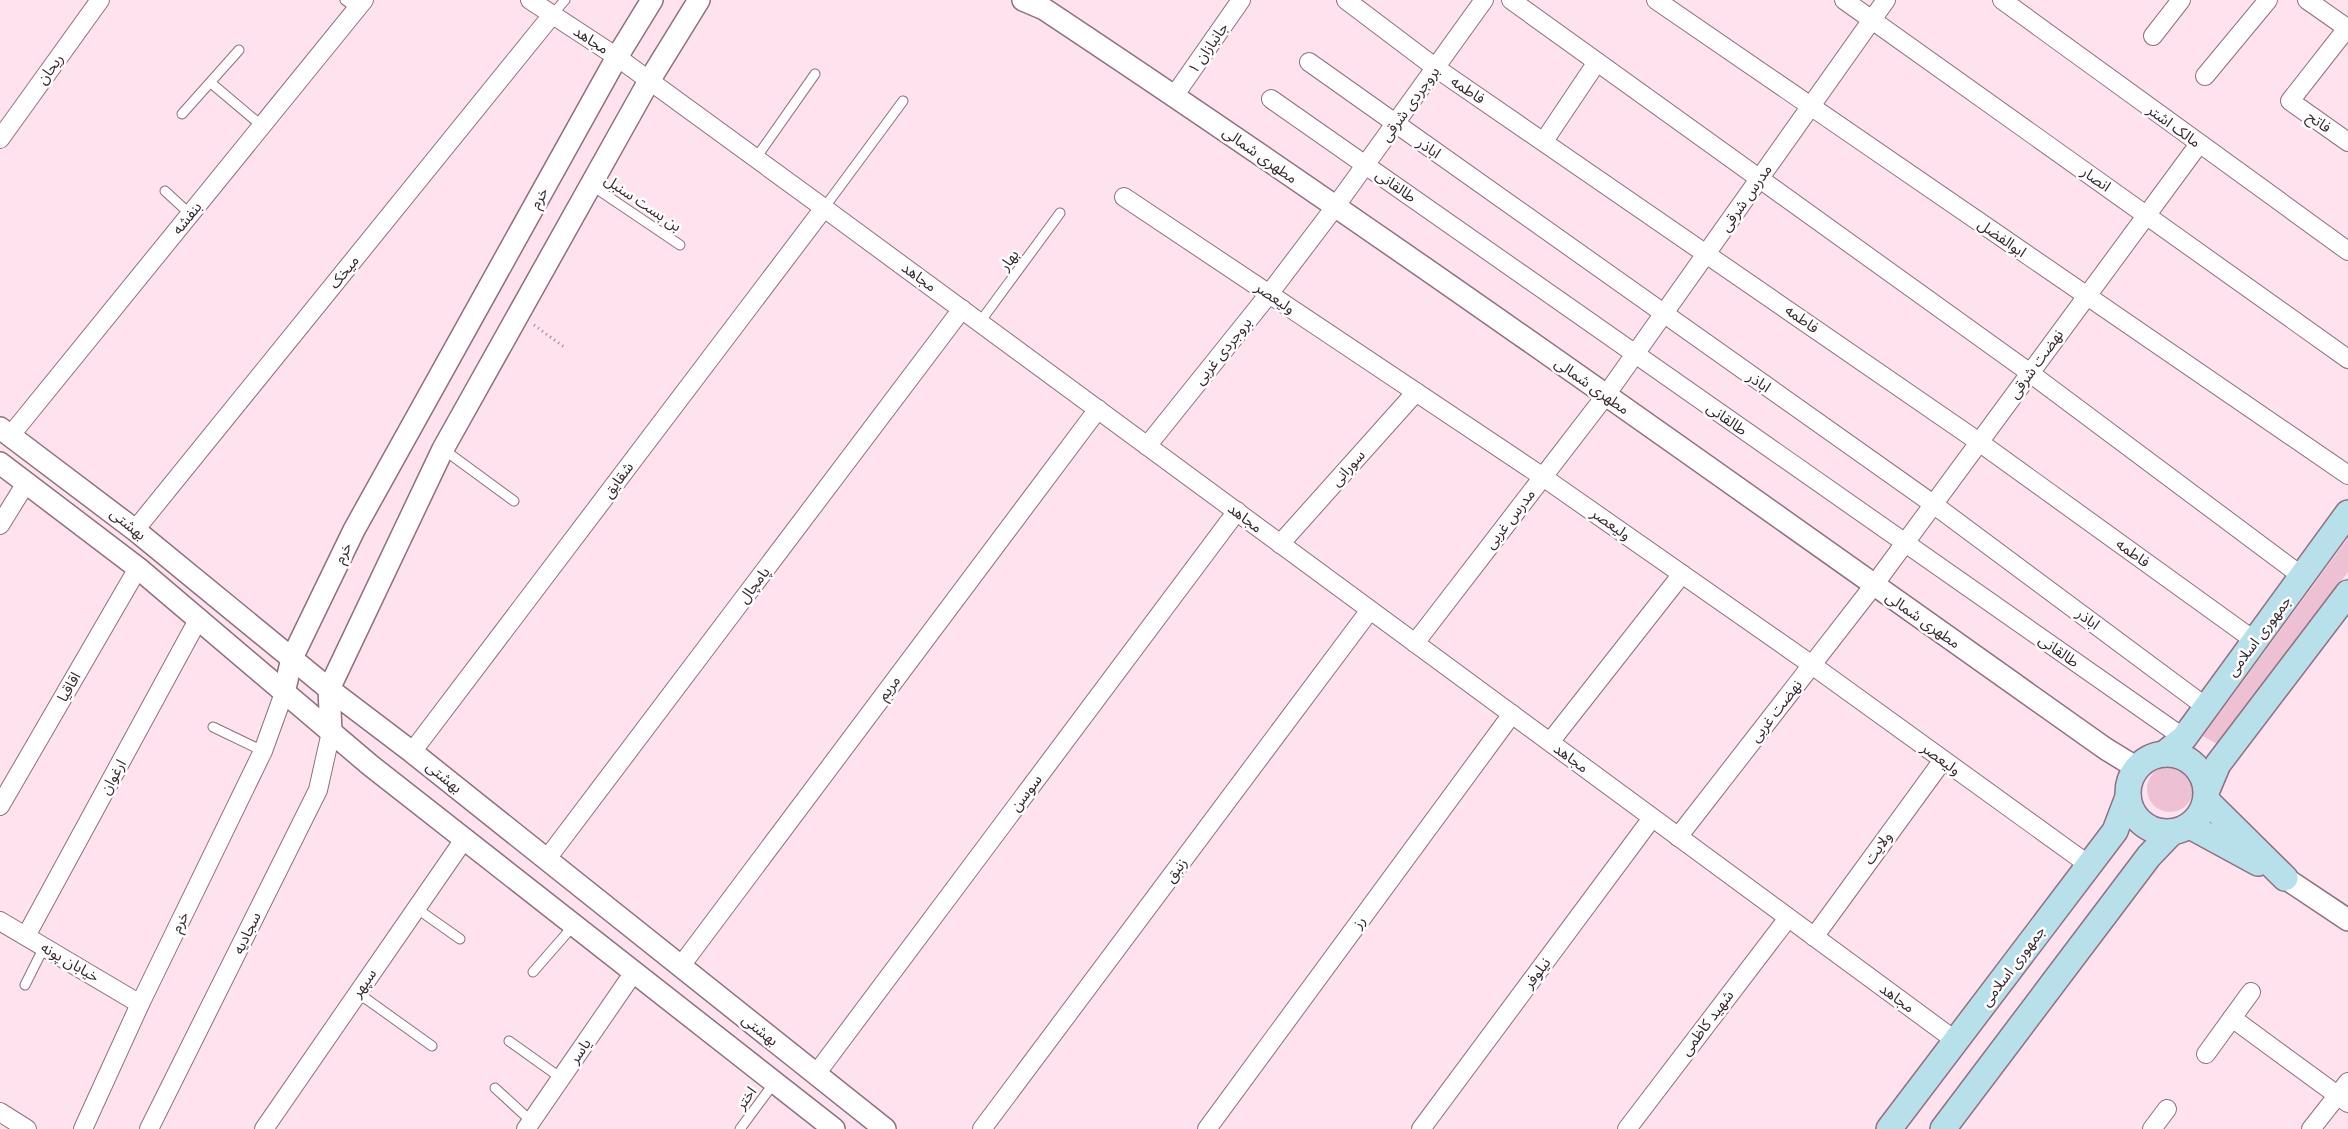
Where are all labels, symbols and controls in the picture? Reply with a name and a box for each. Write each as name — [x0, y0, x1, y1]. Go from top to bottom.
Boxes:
street label: جانبازان ۱ — [1183, 18, 1233, 78]
street label: مجاهد — [569, 21, 613, 59]
street label: ریحان — [32, 49, 68, 89]
street label: بروجردی شرقی — [1376, 62, 1444, 146]
street label: فاطمه — [1447, 71, 1489, 109]
street label: مالک اشتر — [2142, 99, 2205, 152]
street label: فاتح — [2302, 107, 2335, 139]
street label: مطهری شمالی — [1219, 122, 1301, 188]
street label: اباذر — [1412, 132, 1445, 163]
street label: مدرس شرقی — [1715, 160, 1777, 236]
street label: انصار — [2076, 161, 2115, 196]
street label: طالقانی — [1372, 165, 1420, 207]
street label: بن بست سنبل — [601, 170, 685, 236]
street label: خرم — [525, 184, 554, 213]
street label: بنفشه — [168, 197, 206, 239]
street label: ابوالفضل — [1974, 214, 2030, 262]
street label: بهار — [994, 245, 1023, 275]
street label: میخک — [324, 251, 364, 293]
street label: مجاهد — [898, 258, 940, 296]
street label: ولیعصر — [1250, 277, 1299, 319]
street label: فاطمه — [1781, 300, 1823, 338]
street label: بروجردی غربی — [1190, 313, 1256, 389]
street label: نهضت شرقی — [2004, 325, 2068, 403]
street label: مطهری شمالی — [1551, 353, 1633, 419]
street label: اباذر — [1742, 366, 1775, 397]
street label: طالقانی — [1703, 398, 1751, 440]
street label: سورانی — [1326, 445, 1370, 491]
street label: شقایق — [598, 458, 638, 502]
street label: مدرس غربی — [1480, 485, 1540, 553]
street label: مجاهد — [1224, 498, 1266, 538]
street label: بهشتی — [106, 503, 150, 545]
street label: ولیعصر — [1586, 503, 1635, 545]
street label: فاطمه — [2112, 534, 2154, 572]
street label: خرم — [329, 539, 358, 567]
street label: پامچال — [734, 563, 774, 607]
street label: مطهری شمالی — [1882, 587, 1964, 653]
street label: جمهوری اسلامی — [2222, 591, 2296, 680]
street label: اباذر — [2071, 603, 2104, 634]
street label: طالقانی — [2035, 630, 2083, 672]
street label: اقاقیا — [53, 668, 85, 706]
street label: مریم — [873, 671, 906, 705]
street label: نهضت غربی — [1745, 676, 1807, 746]
street label: ولیعصر — [1916, 737, 1965, 780]
street label: مجاهد — [1550, 739, 1592, 777]
street label: ارغوان — [95, 756, 131, 798]
street label: بهشتی — [422, 756, 466, 798]
street label: سوسن — [1006, 770, 1047, 816]
street label: ولایت — [1859, 827, 1897, 869]
street label: زنبق — [1160, 853, 1192, 887]
street label: خرم — [166, 908, 195, 936]
street label: سجادیه — [228, 908, 266, 957]
street label: رز — [1347, 912, 1370, 933]
street label: جمهوری اسلامی — [1976, 921, 2050, 1010]
street label: خیابان پونه — [37, 937, 103, 987]
street label: نیلوفر — [1518, 953, 1555, 993]
street label: سپهر — [346, 964, 381, 1002]
street label: مجاهد — [1876, 979, 1918, 1017]
street label: شهید کاظمی — [1676, 986, 1738, 1060]
street label: بهشتی — [738, 1009, 782, 1051]
street label: یاسر — [564, 1034, 596, 1068]
street label: اختر — [730, 1082, 761, 1114]

